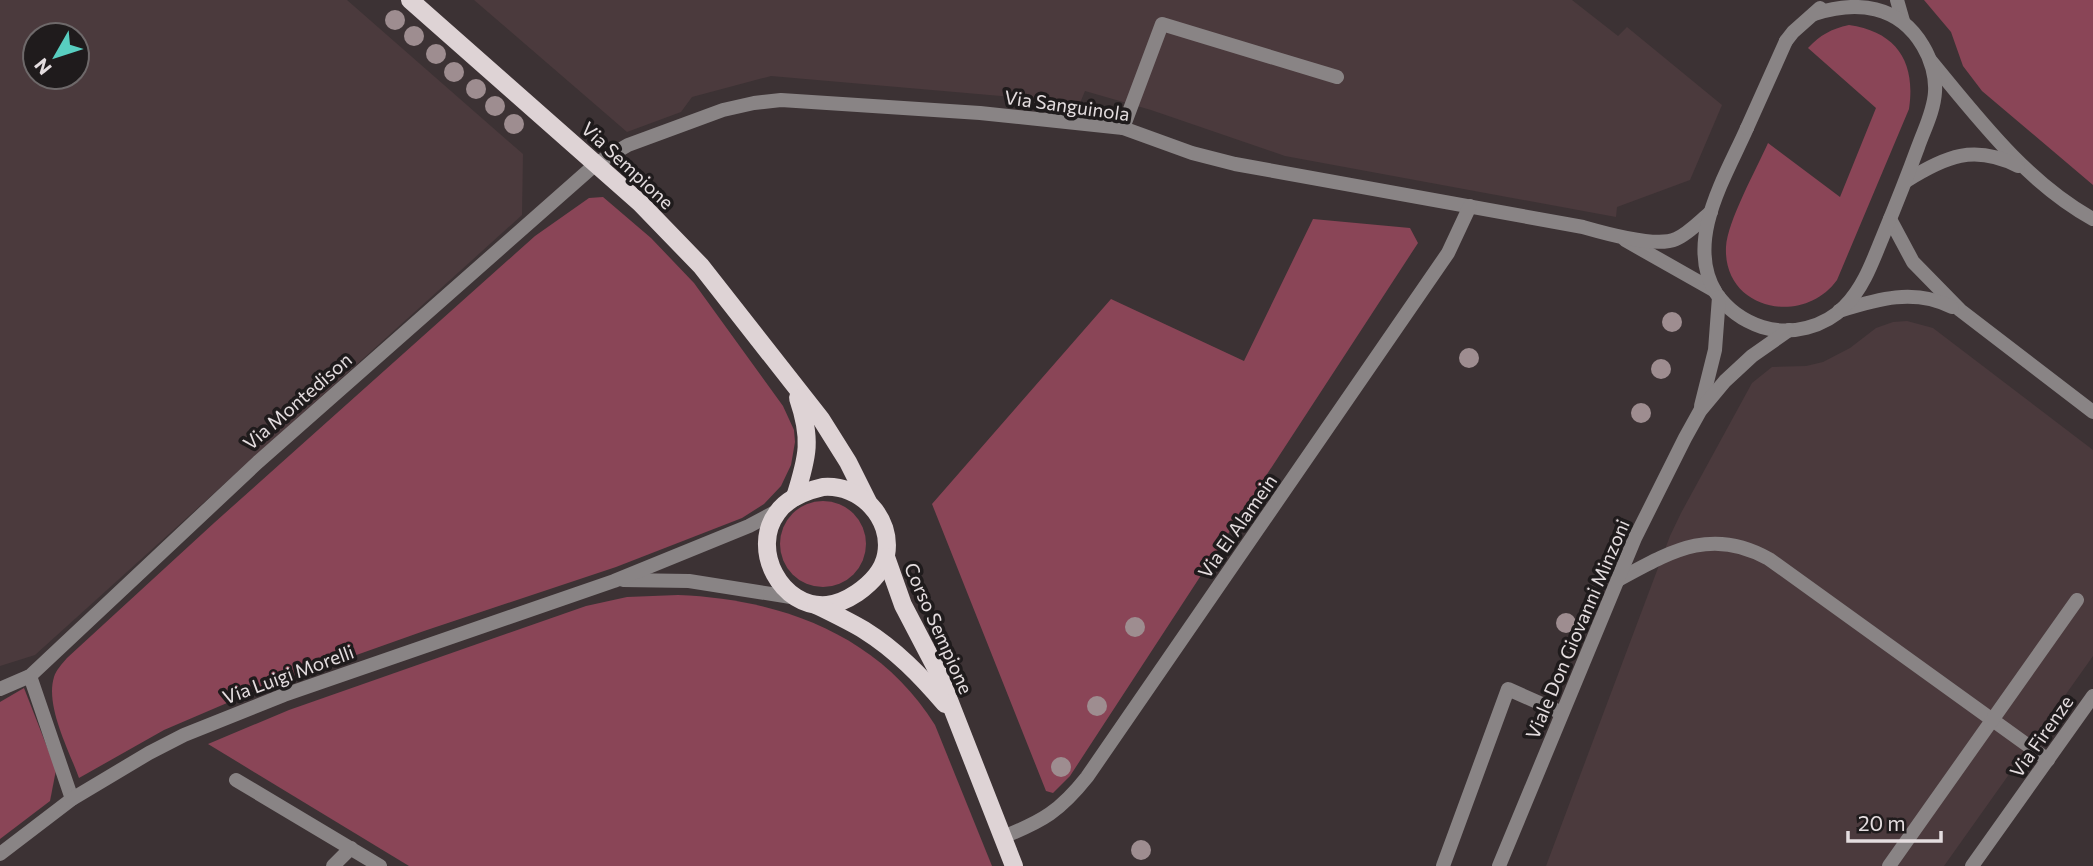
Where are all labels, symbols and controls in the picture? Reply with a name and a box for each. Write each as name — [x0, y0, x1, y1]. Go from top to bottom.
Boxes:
north arrow — [21, 21, 91, 91]
text: N — [29, 54, 56, 80]
street label: Via Sanguinola — [1003, 85, 1131, 125]
street label: Via Sempione — [577, 116, 679, 214]
street label: Via Montedison — [238, 348, 356, 454]
street label: Via El Alamein — [1193, 470, 1281, 582]
street label: Viale Don Giovanni Minzoni — [1520, 516, 1634, 742]
street label: Corso Sempione — [900, 559, 978, 697]
street label: Via Luigi Morelli — [219, 640, 357, 708]
street label: Via Firenze — [2004, 691, 2078, 781]
scale bar — [1848, 800, 1941, 844]
text: 20 m — [1858, 810, 1906, 835]

